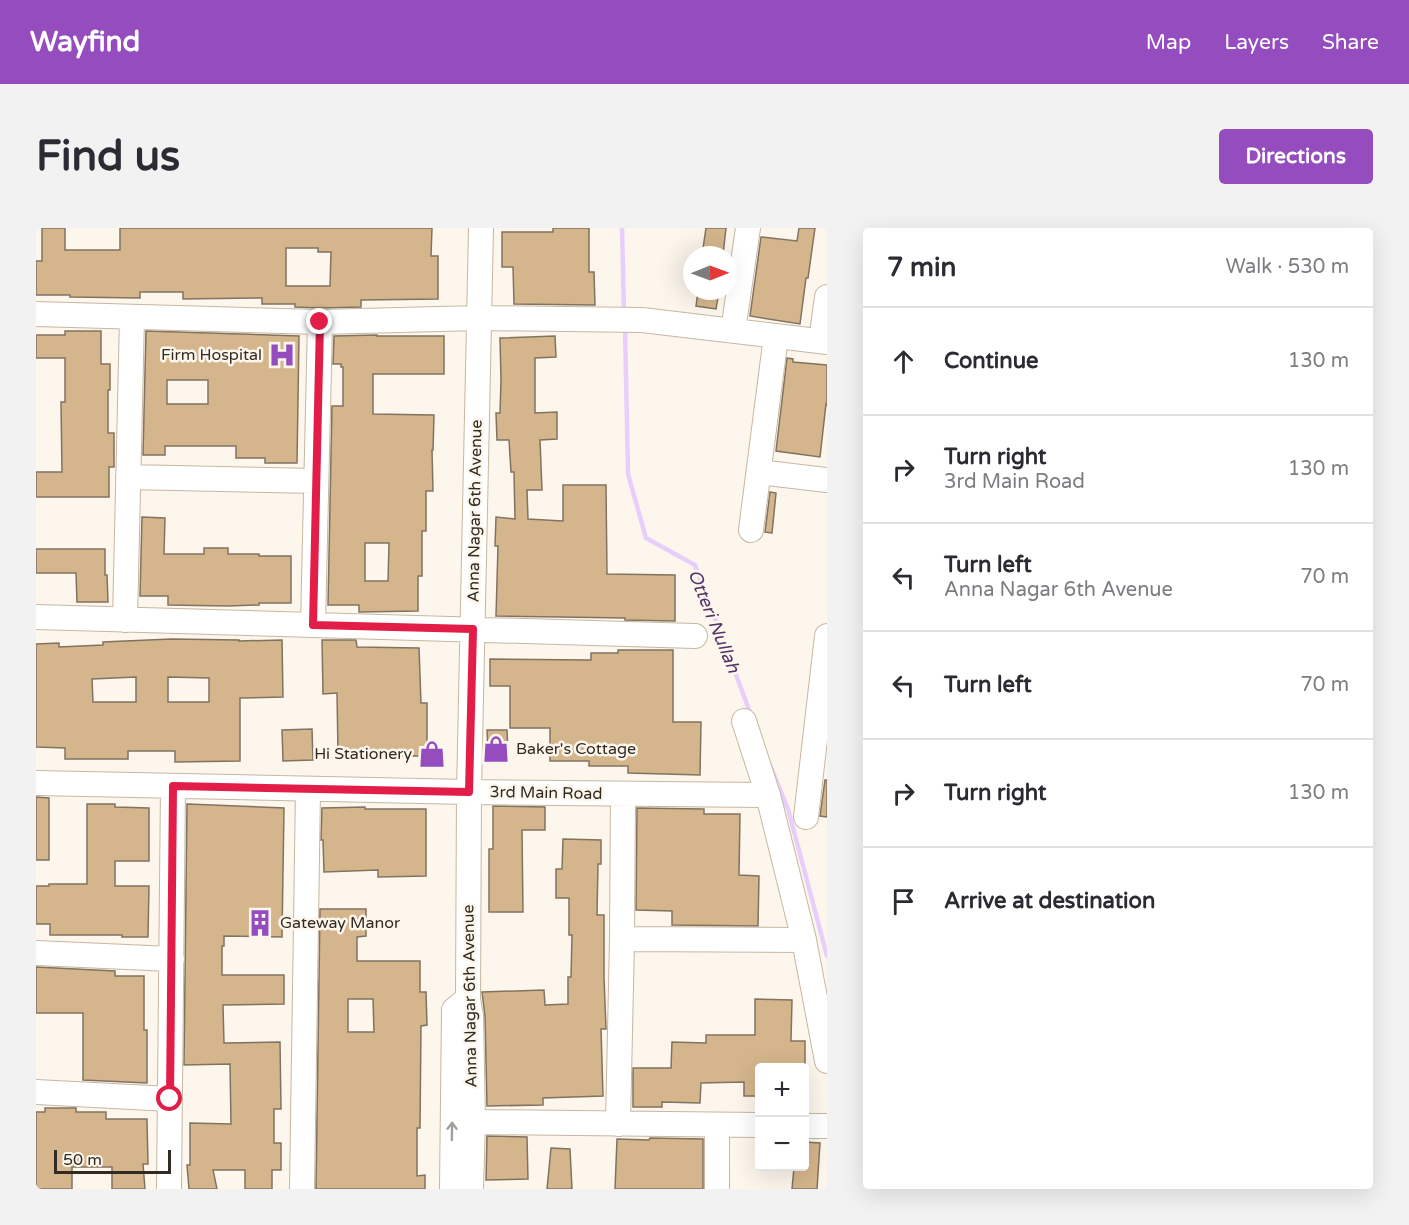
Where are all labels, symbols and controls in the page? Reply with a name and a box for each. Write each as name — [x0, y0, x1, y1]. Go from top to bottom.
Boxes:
text: Wayfind — [30, 25, 140, 59]
text: Map — [1146, 30, 1191, 55]
text: Layers — [1224, 30, 1289, 55]
text: Share — [1322, 30, 1379, 55]
button: Directions — [1219, 129, 1373, 184]
text: Find us — [36, 131, 180, 182]
north arrow — [683, 246, 737, 300]
text: 7 min — [887, 252, 956, 283]
text: Walk · 530 m — [1226, 255, 1349, 279]
route end — [306, 308, 332, 334]
hospital icon: Firm Hospital — [267, 340, 297, 370]
place label: Firm Hospital — [161, 345, 262, 365]
icon: ahead — [887, 345, 920, 378]
text: Continue — [944, 348, 1039, 374]
text: 130 m — [1288, 349, 1349, 373]
street label: Anna Nagar 6th Avenue — [463, 419, 487, 603]
text: Turn right — [944, 444, 1046, 470]
icon: right — [887, 453, 920, 486]
text: 130 m — [1288, 457, 1349, 481]
text: 3rd Main Road — [944, 470, 1085, 494]
text: Turn left — [944, 552, 1032, 578]
icon: left — [887, 561, 920, 594]
text: 70 m — [1300, 565, 1349, 589]
water label: Otteri Nullah — [683, 566, 745, 677]
text: Anna Nagar 6th Avenue — [944, 578, 1173, 602]
icon: left — [887, 669, 920, 702]
text: Turn left — [944, 672, 1032, 698]
text: 70 m — [1300, 673, 1349, 697]
shop icon: Baker's Cottage — [481, 734, 511, 764]
shop icon: Hi Stationery — [417, 739, 447, 769]
place label: Baker's Cottage — [516, 739, 636, 759]
place label: Hi Stationery — [314, 744, 412, 764]
icon: right — [887, 777, 920, 810]
text: Turn right — [944, 780, 1046, 806]
text: 130 m — [1288, 781, 1349, 805]
street label: 3rd Main Road — [489, 782, 603, 804]
icon: arrive — [887, 885, 920, 918]
text: Arrive at destination — [944, 888, 1155, 914]
street label: Anna Nagar 6th Avenue — [458, 904, 482, 1088]
building icon: Gateway Manor — [245, 908, 275, 938]
place label: Gateway Manor — [280, 913, 401, 933]
map controls — [755, 1063, 809, 1171]
button: + — [755, 1063, 809, 1117]
route start — [156, 1085, 182, 1111]
button: − — [755, 1117, 809, 1171]
one-way arrow — [446, 1121, 458, 1141]
scale bar — [54, 1147, 171, 1174]
text: 50 m — [63, 1150, 102, 1170]

